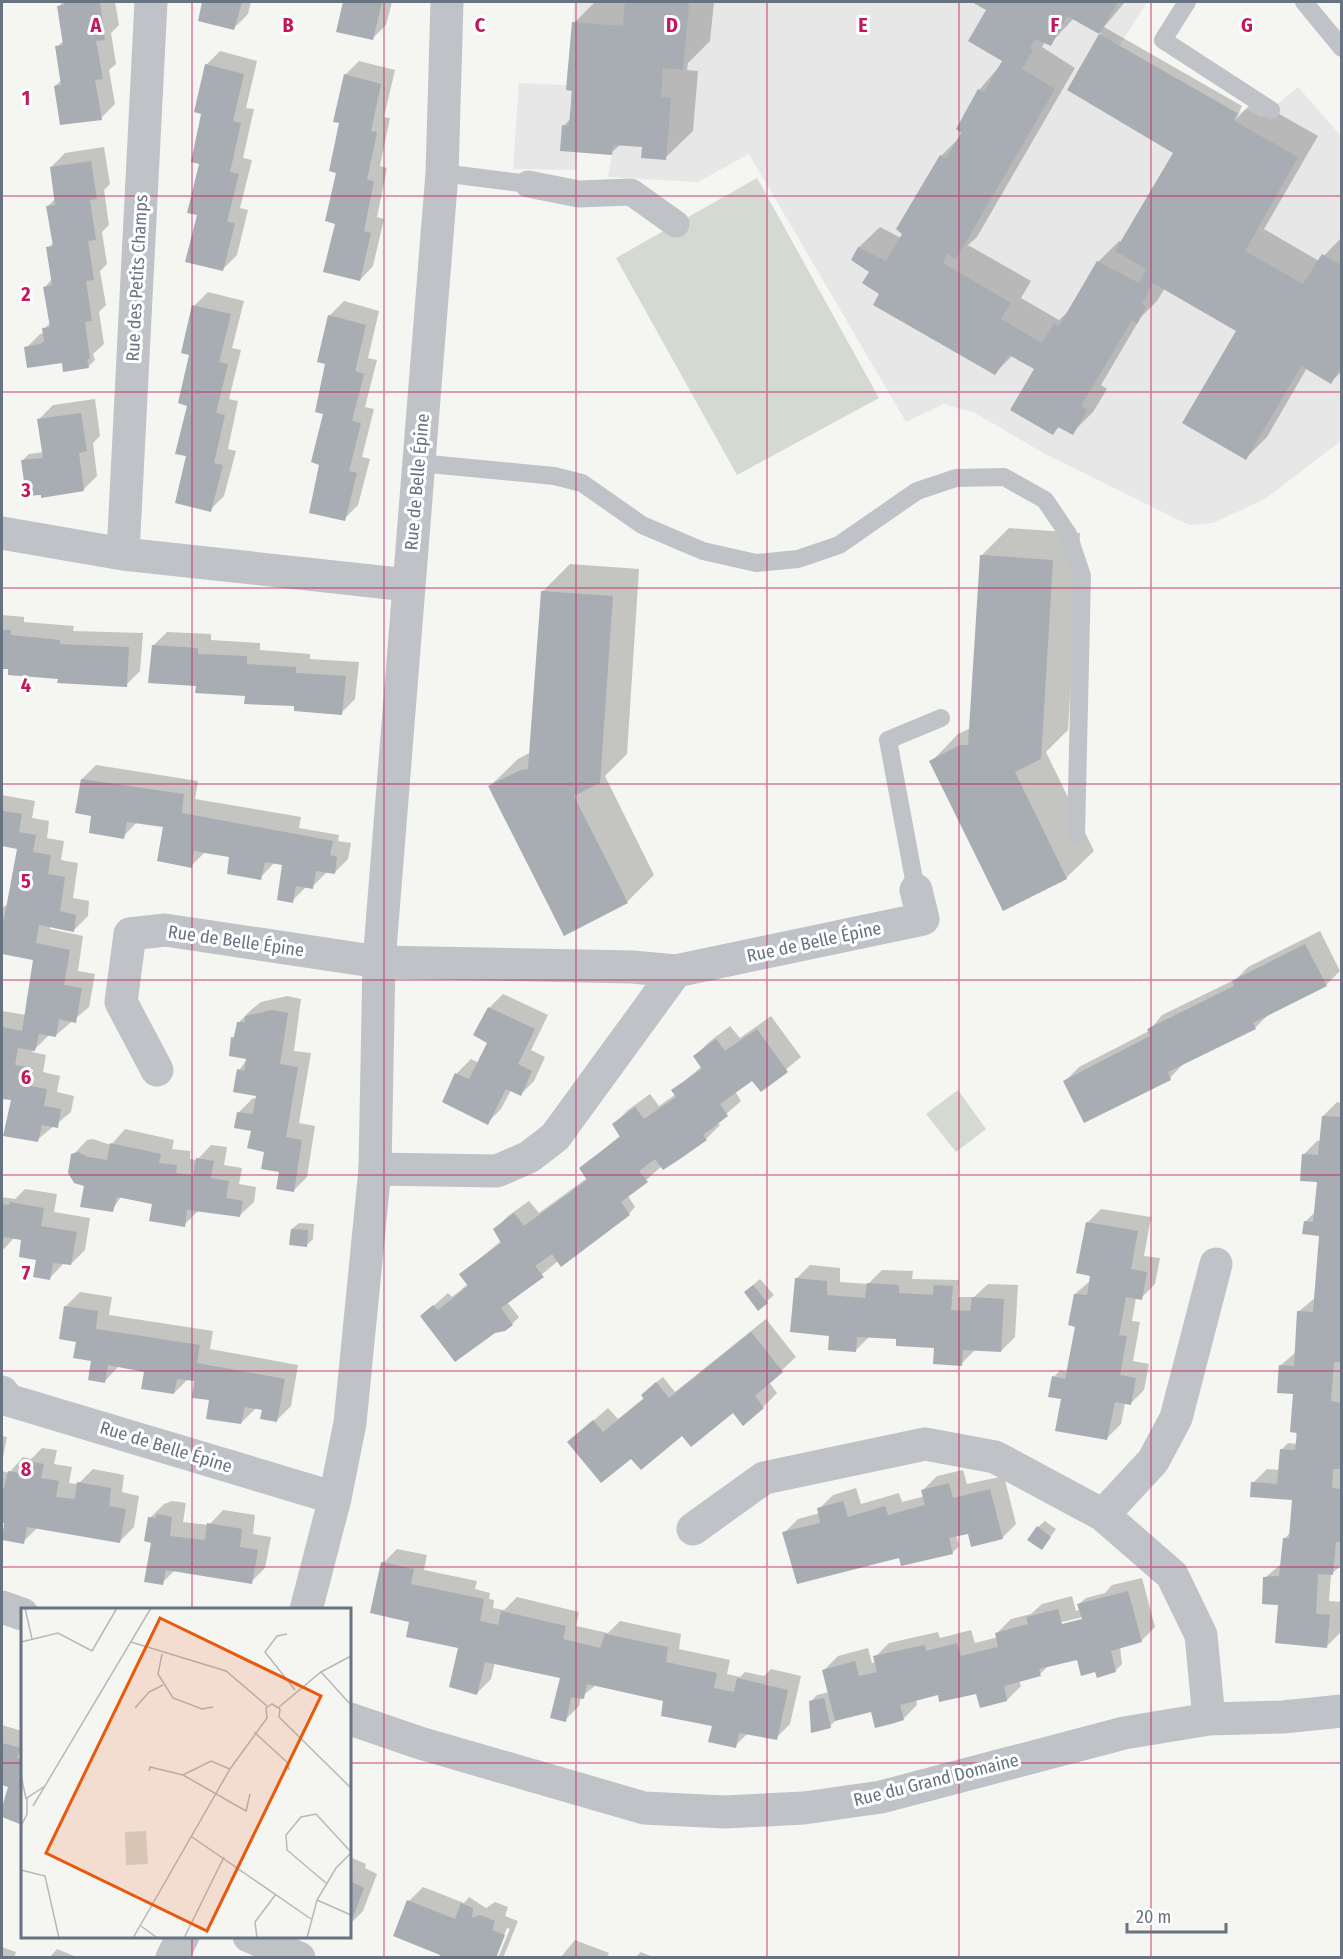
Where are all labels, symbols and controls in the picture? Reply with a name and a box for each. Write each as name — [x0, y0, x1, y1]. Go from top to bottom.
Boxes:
text: A — [90, 13, 103, 37]
text: B — [282, 13, 294, 37]
text: C — [475, 13, 486, 37]
text: D — [666, 13, 678, 37]
text: E — [858, 13, 868, 37]
text: F — [1051, 13, 1060, 37]
text: G — [1241, 13, 1253, 37]
text: 1 — [22, 86, 30, 110]
street label: Rue des Petits Champs — [122, 194, 152, 362]
text: 2 — [20, 282, 31, 306]
street label: Rue de Belle Épine — [399, 413, 434, 551]
text: 3 — [20, 478, 31, 502]
text: 4 — [21, 673, 31, 697]
text: 5 — [21, 869, 31, 893]
street label: Rue de Belle Épine — [744, 916, 883, 967]
street label: Rue de Belle Épine — [167, 920, 306, 961]
text: 6 — [21, 1065, 31, 1089]
text: 7 — [22, 1261, 31, 1285]
street label: Rue de Belle Épine — [97, 1415, 235, 1478]
text: 8 — [21, 1457, 32, 1481]
inset map — [21, 1608, 351, 1938]
street label: Rue du Grand Domaine — [851, 1749, 1021, 1811]
scale bar — [1127, 1896, 1226, 1934]
text: 20 m — [1136, 1906, 1171, 1928]

